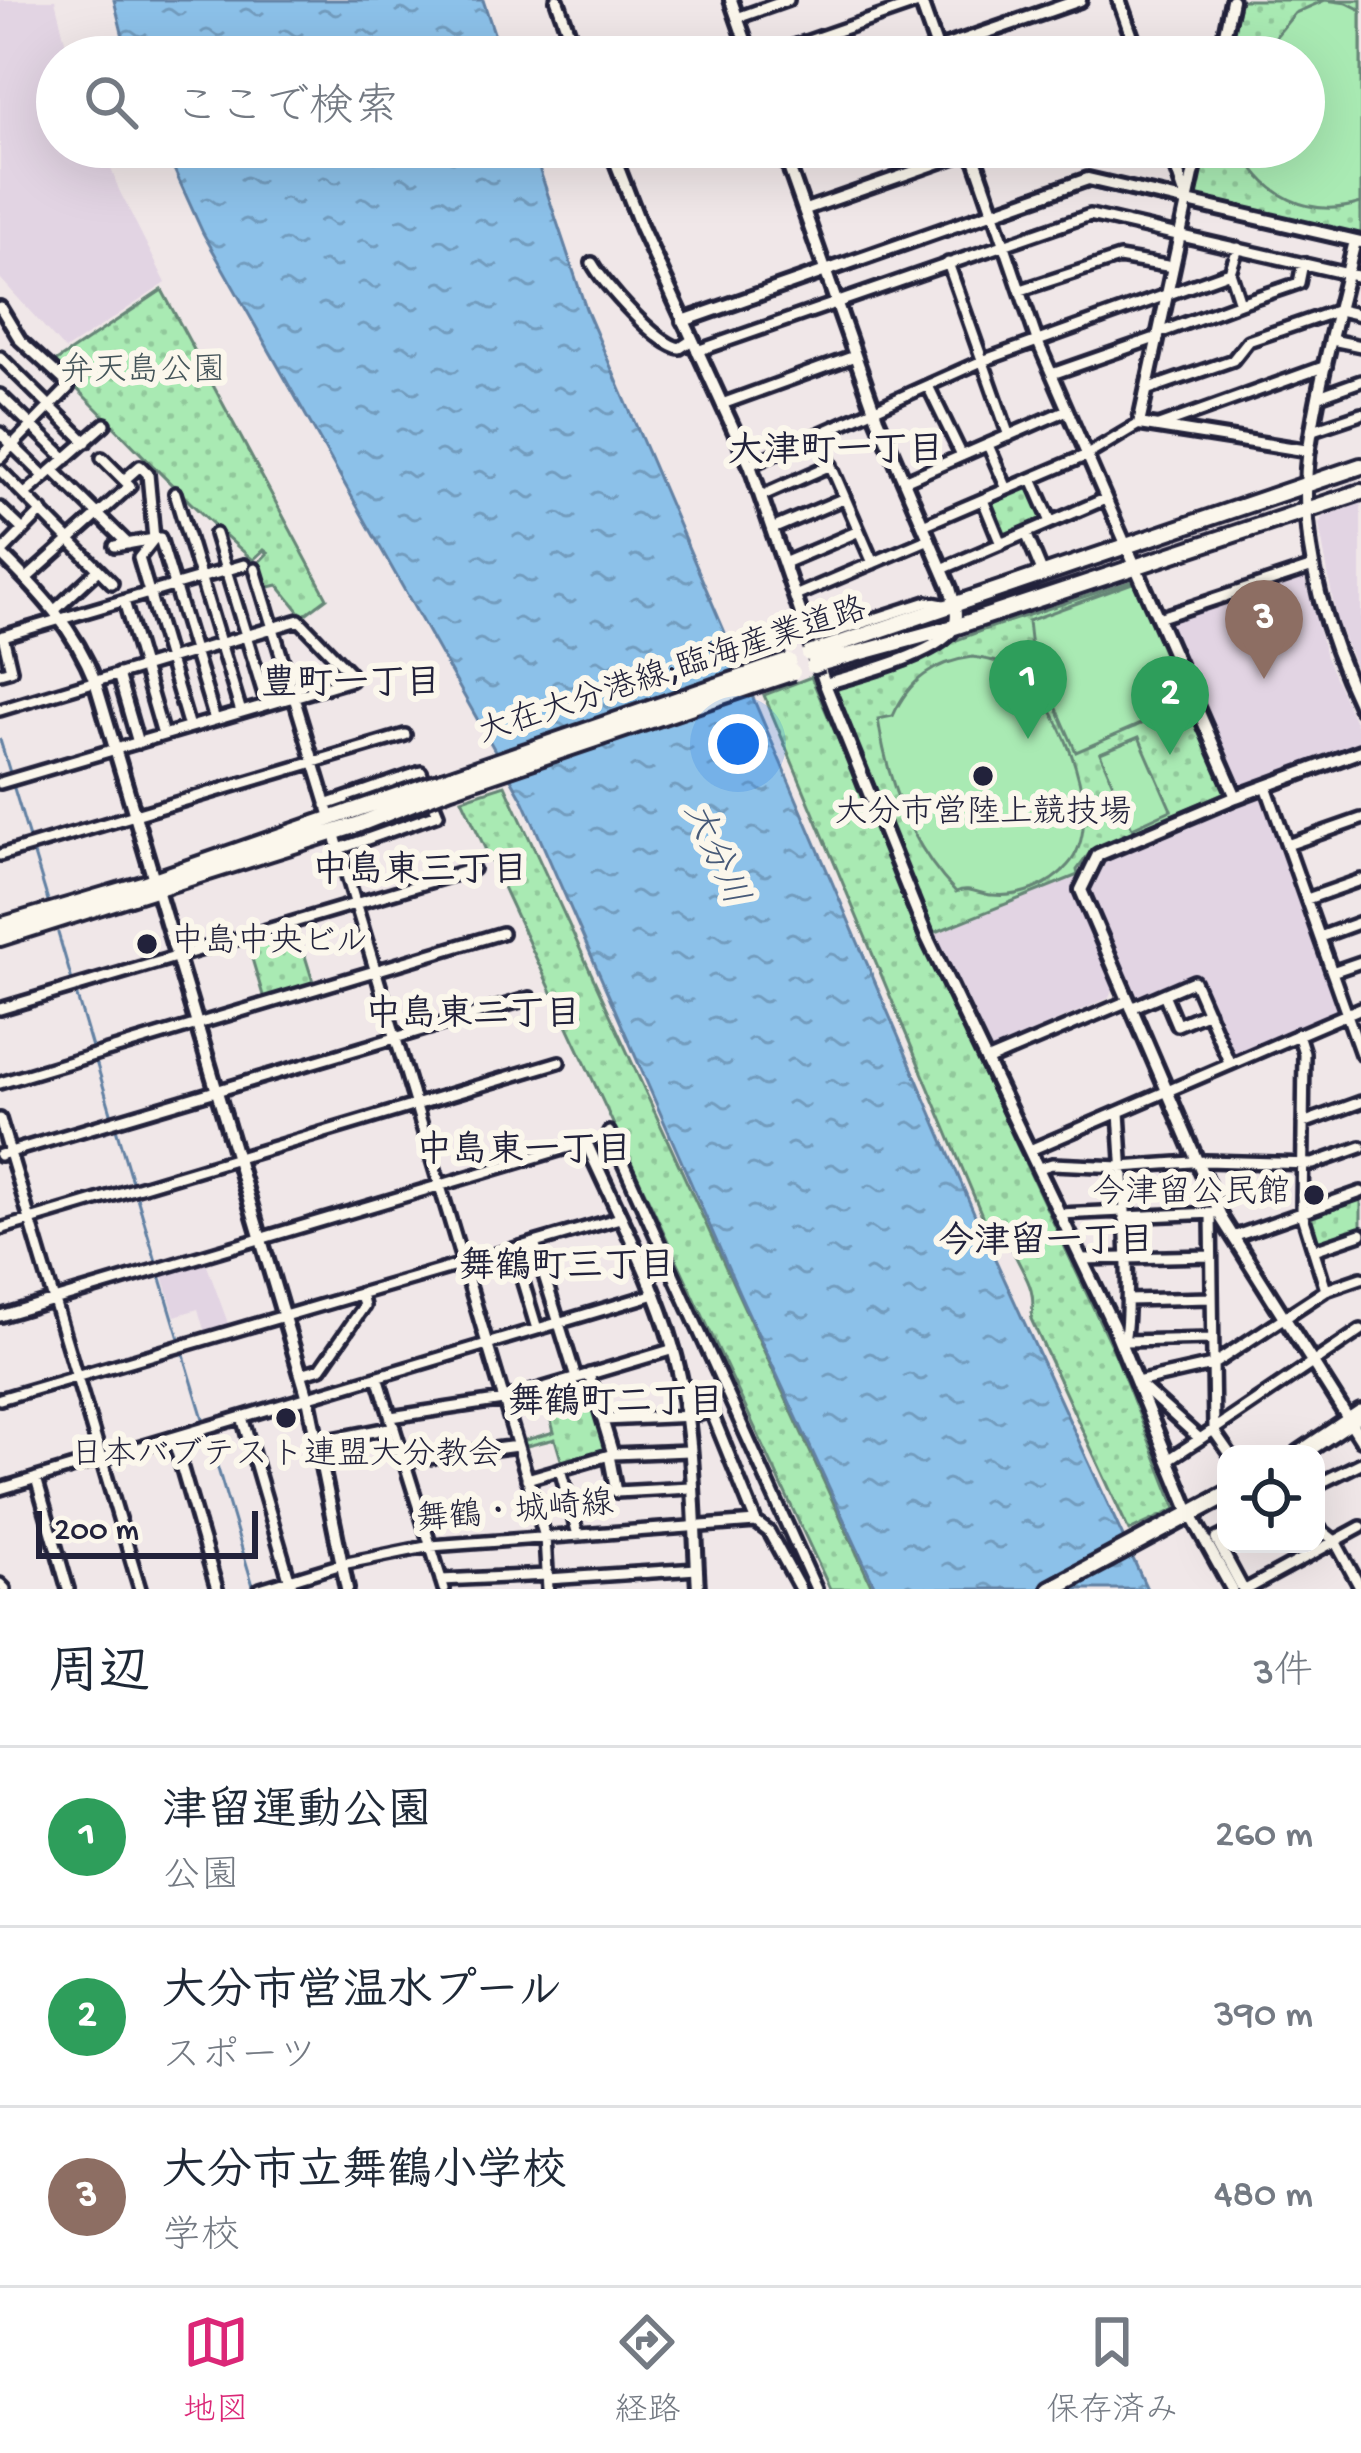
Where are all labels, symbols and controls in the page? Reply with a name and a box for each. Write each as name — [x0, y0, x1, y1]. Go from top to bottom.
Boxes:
search box — [36, 36, 1325, 168]
icon: search — [78, 69, 144, 135]
text: ここで検索 — [174, 84, 399, 137]
park label: 弁天島公園 — [61, 352, 226, 392]
district label: 大津町一丁目 — [728, 431, 944, 475]
pin: 3 — [1225, 580, 1303, 679]
street label: 大在大分港線;臨海産業道路 — [473, 590, 872, 754]
pin: 1 — [989, 640, 1067, 739]
pin: 2 — [1131, 656, 1209, 755]
district label: 豊町一丁目 — [261, 663, 441, 708]
your location — [708, 714, 768, 774]
marker: 大分市営陸上競技場 — [970, 763, 996, 789]
place label: 大分市営陸上競技場 — [835, 794, 1132, 834]
water label: 大分川 — [671, 797, 756, 913]
district label: 中島東三丁目 — [312, 850, 528, 895]
place label: 中島中央ビル — [171, 922, 368, 963]
marker: 中島中央ビル — [134, 931, 160, 957]
district label: 中島東二丁目 — [365, 994, 581, 1039]
district label: 中島東一丁目 — [416, 1130, 632, 1175]
place label: 今津留公民館 — [1092, 1174, 1290, 1214]
marker: 今津留公民館 — [1301, 1182, 1327, 1208]
district label: 今津留一丁目 — [938, 1221, 1154, 1266]
district label: 舞鶴町三丁目 — [459, 1246, 675, 1291]
district label: 舞鶴町二丁目 — [508, 1382, 724, 1427]
marker: 日本バブテスト連盟大分教会 — [273, 1405, 299, 1431]
place label: 日本バブテスト連盟大分教会 — [70, 1435, 502, 1476]
map controls — [1217, 1445, 1325, 1553]
button: locate — [1217, 1445, 1325, 1553]
street label: 舞鶴・城崎線 — [414, 1483, 615, 1542]
scale bar — [36, 1505, 258, 1558]
text: 200 m — [54, 1513, 139, 1551]
text: 周辺 — [48, 1647, 150, 1707]
text: 3件 — [1254, 1652, 1313, 1698]
text: 津留運動公園 — [162, 1788, 432, 1841]
text: 1 — [79, 1814, 95, 1860]
text: 260 m — [1215, 1814, 1313, 1860]
text: 公園 — [162, 1856, 240, 1902]
text: 大分市営温水プール — [162, 1968, 563, 2021]
text: 2 — [77, 1994, 97, 2040]
text: 390 m — [1214, 1994, 1313, 2040]
text: スポーツ — [162, 2036, 317, 2082]
text: 大分市立舞鶴小学校 — [162, 2148, 567, 2201]
text: 3 — [77, 2174, 97, 2220]
text: 480 m — [1214, 2174, 1313, 2220]
text: 学校 — [162, 2216, 240, 2262]
tab: 地図 — [183, 2309, 249, 2432]
tab: 経路 — [614, 2309, 680, 2432]
tab: 保存済み — [1046, 2309, 1178, 2432]

